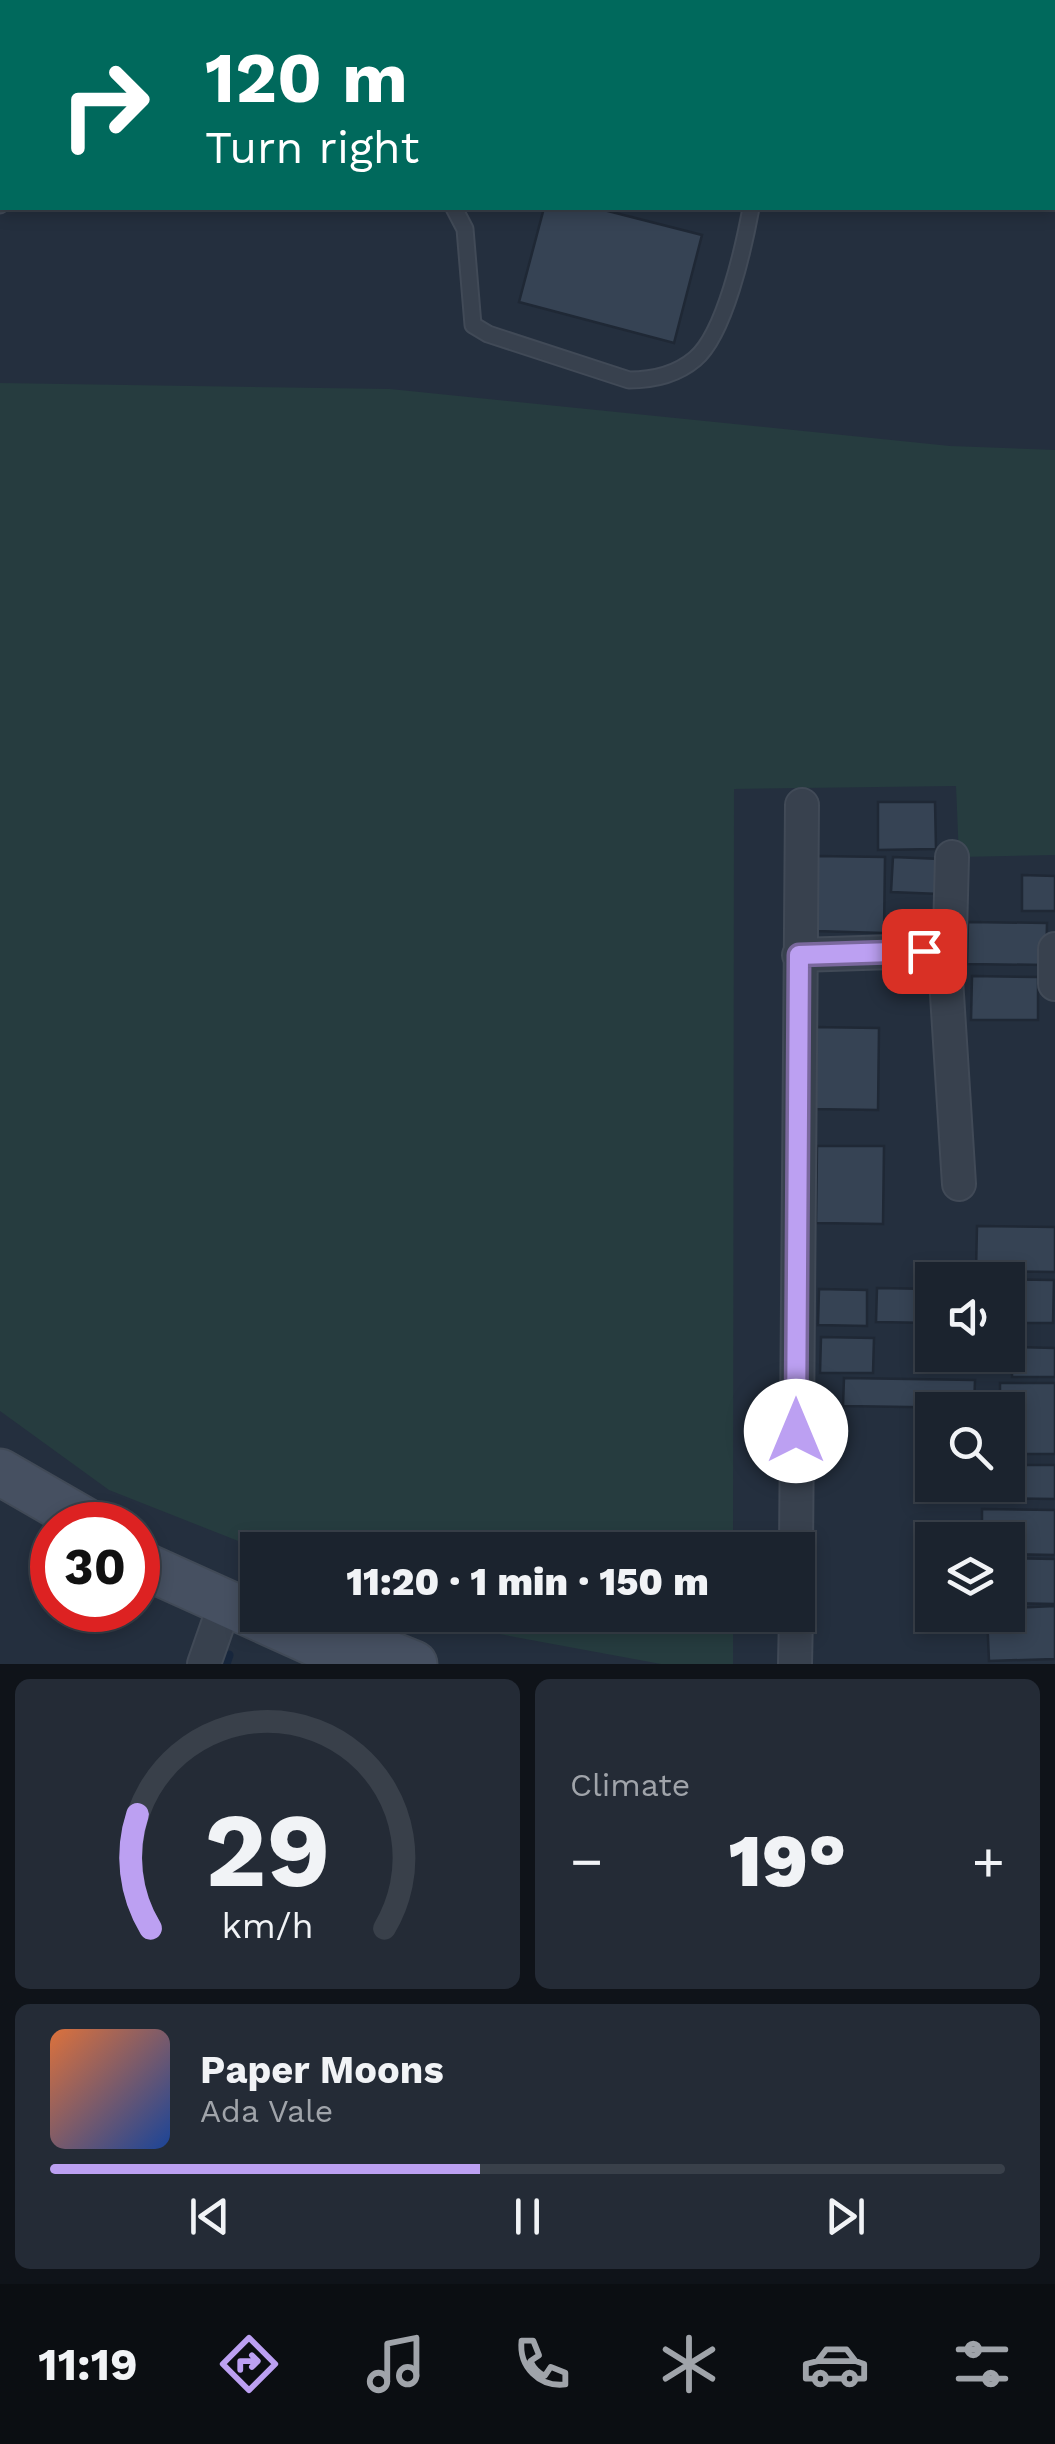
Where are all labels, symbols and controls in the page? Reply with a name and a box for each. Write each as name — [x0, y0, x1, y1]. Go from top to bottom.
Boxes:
text: 120 m — [205, 37, 408, 119]
icon: right — [40, 40, 170, 170]
text: Turn right — [205, 121, 419, 174]
pin — [882, 909, 967, 994]
icon: arrive — [897, 924, 952, 979]
map controls — [915, 1262, 1025, 1632]
button: sound — [915, 1262, 1025, 1372]
position arrow — [744, 1379, 848, 1483]
button: search — [915, 1392, 1025, 1502]
speed limit sign: 30 — [30, 1502, 160, 1632]
button: layers — [915, 1522, 1025, 1632]
text: 11:20 · 1 min · 150 m — [346, 1560, 709, 1604]
text: Climate — [570, 1766, 690, 1804]
text: 29 — [204, 1789, 331, 1911]
text: 19° — [729, 1816, 846, 1904]
text: − — [570, 1829, 603, 1893]
text: + — [972, 1829, 1005, 1893]
text: km/h — [221, 1905, 314, 1947]
text: Paper Moons — [200, 2048, 444, 2092]
text: Ada Vale — [200, 2092, 333, 2130]
icon: previous — [182, 2189, 237, 2244]
icon: pause — [500, 2189, 555, 2244]
icon: next — [818, 2189, 873, 2244]
icon: directions — [214, 2329, 284, 2399]
icon: music — [361, 2329, 431, 2399]
icon: phone — [507, 2329, 577, 2399]
icon: climate — [654, 2329, 724, 2399]
icon: car — [800, 2329, 870, 2399]
icon: filters — [947, 2329, 1017, 2399]
text: 11:19 — [38, 2338, 138, 2391]

